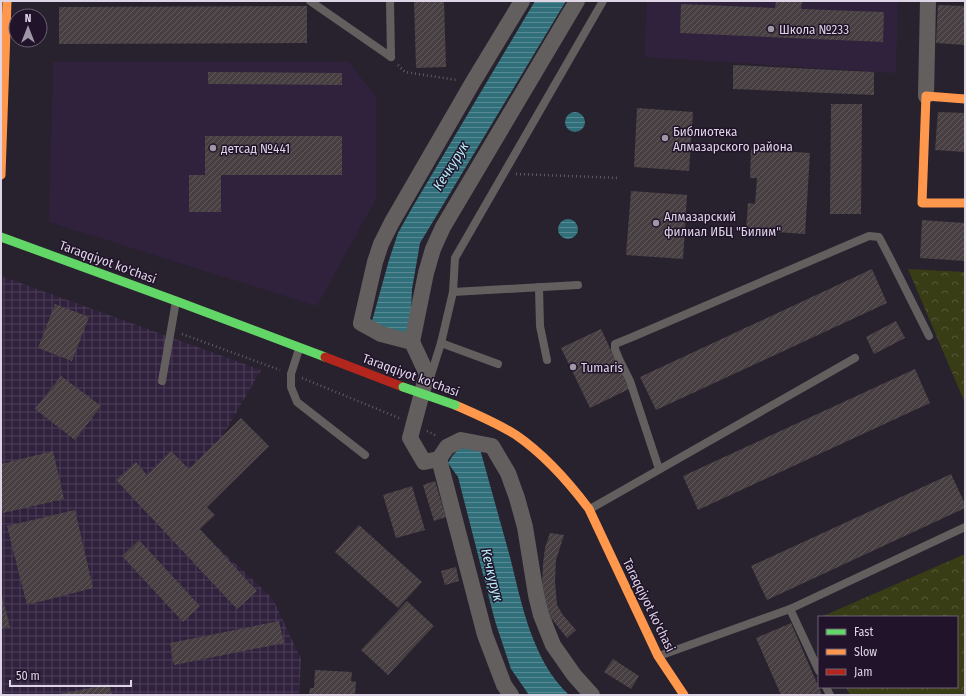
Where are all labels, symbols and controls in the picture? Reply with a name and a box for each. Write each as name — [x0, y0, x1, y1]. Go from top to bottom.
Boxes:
north arrow — [8, 8, 48, 48]
text: N — [25, 12, 31, 25]
place label: Школа №233 — [779, 22, 849, 37]
marker: Школа №233 — [766, 24, 776, 34]
place label: Библиотека Алмазарского района — [673, 124, 793, 154]
marker: Библиотека Алмазарского района — [660, 133, 670, 143]
water label: Кечкурук — [429, 138, 473, 194]
place label: детсад №441 — [221, 141, 290, 156]
marker: детсад №441 — [208, 143, 218, 153]
place label: Алмазарский филиал ИБЦ "Билим" — [664, 209, 781, 239]
marker: Алмазарский филиал ИБЦ "Билим" — [651, 218, 661, 228]
street label: Taraqqiyot ko'chasi — [58, 238, 158, 286]
street label: Taraqqiyot ko'chasi — [361, 351, 461, 399]
place label: Tumaris — [581, 360, 623, 375]
marker: Tumaris — [568, 362, 578, 372]
water label: Кечкурук — [477, 547, 507, 604]
street label: Taraqqiyot ko'chasi — [620, 556, 678, 654]
legend — [818, 616, 958, 688]
text: Fast — [854, 625, 873, 639]
text: Slow — [854, 645, 877, 659]
scale bar — [10, 662, 131, 688]
text: Jam — [854, 665, 872, 679]
text: 50 m — [16, 669, 40, 683]

